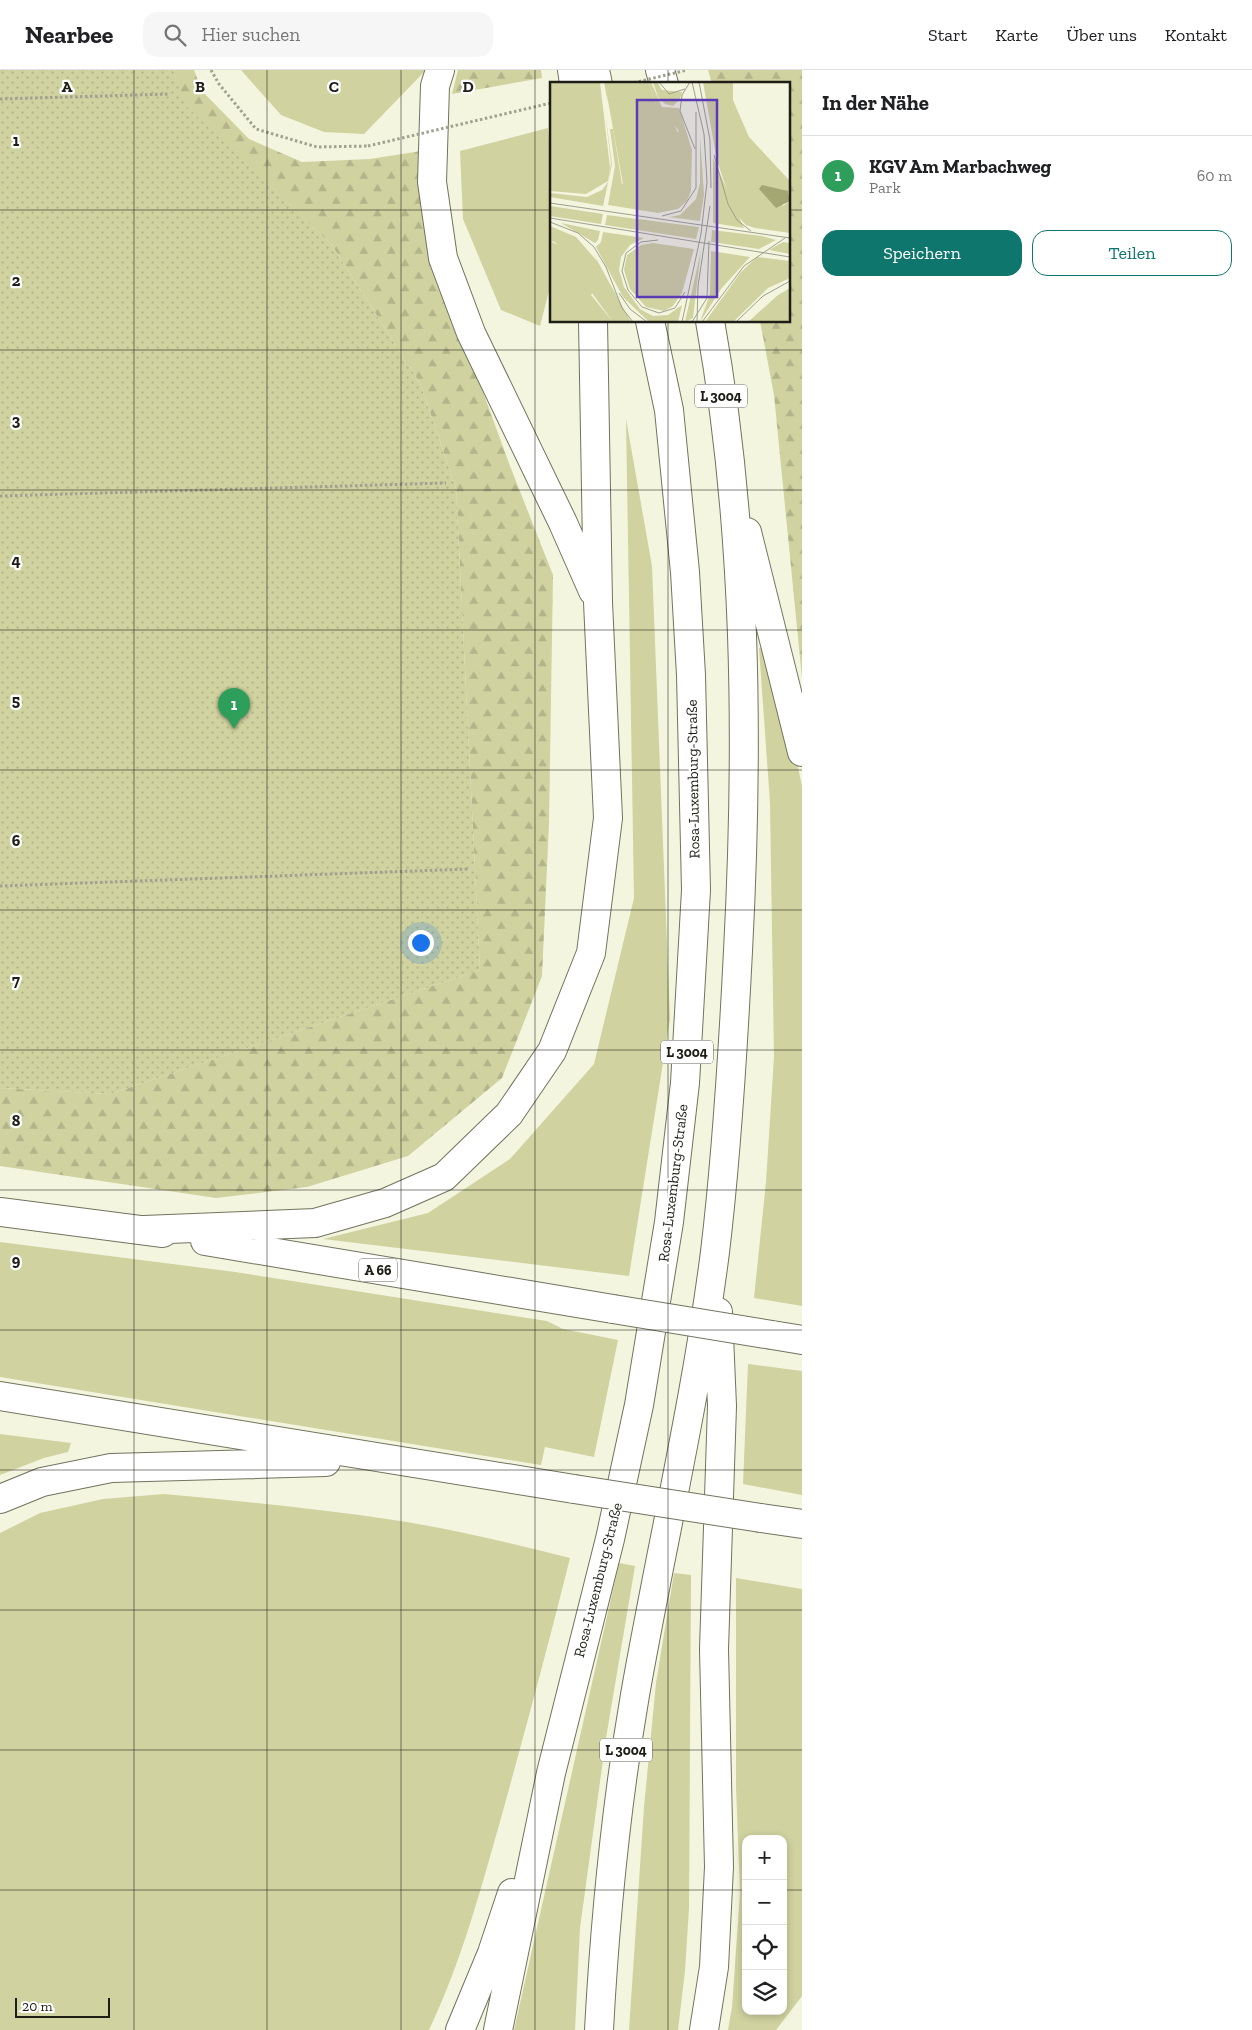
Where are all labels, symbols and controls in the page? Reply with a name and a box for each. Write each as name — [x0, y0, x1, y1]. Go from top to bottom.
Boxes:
search box — [143, 12, 493, 57]
text: Nearbee — [25, 20, 113, 49]
icon: search — [161, 21, 189, 49]
text: Hier suchen — [201, 23, 300, 46]
text: Start — [928, 24, 967, 46]
text: Karte — [995, 24, 1038, 46]
text: Über uns — [1066, 24, 1137, 46]
text: Kontakt — [1165, 24, 1227, 46]
text: A — [62, 77, 73, 96]
text: B — [195, 77, 205, 96]
text: C — [329, 77, 339, 96]
text: D — [462, 77, 474, 96]
inset map — [550, 82, 790, 322]
text: In der Nähe — [822, 90, 929, 115]
text: 1 — [13, 131, 20, 150]
text: KGV Am Marbachweg — [869, 155, 1051, 178]
text: 1 — [835, 166, 841, 185]
text: 60 m — [1197, 166, 1232, 185]
text: Park — [869, 178, 901, 197]
button: Speichern — [822, 230, 1022, 276]
button: Teilen — [1032, 230, 1232, 276]
text: 2 — [12, 271, 21, 290]
road number: L 3004 — [695, 384, 747, 408]
text: 3 — [12, 411, 21, 430]
text: 4 — [11, 551, 21, 570]
pin: 1 — [218, 688, 250, 729]
text: 5 — [12, 691, 20, 710]
street label: Rosa-Luxemburg-Straße — [683, 699, 703, 859]
text: 6 — [12, 831, 21, 850]
your location — [408, 930, 434, 956]
text: 7 — [12, 971, 20, 990]
road number: L 3004 — [661, 1040, 713, 1064]
street label: Rosa-Luxemburg-Straße — [654, 1103, 692, 1263]
text: 8 — [12, 1111, 21, 1130]
text: 9 — [12, 1251, 21, 1270]
road number: A 66 — [359, 1258, 397, 1282]
street label: Rosa-Luxemburg-Straße — [570, 1501, 626, 1659]
road number: L 3004 — [600, 1738, 652, 1762]
map controls — [742, 1835, 787, 2015]
button: + — [742, 1835, 787, 1880]
button: − — [742, 1880, 787, 1925]
button: locate — [742, 1925, 787, 1970]
button: layers — [742, 1970, 787, 2015]
scale bar — [15, 1995, 110, 2018]
text: 20 m — [22, 1998, 53, 2015]

